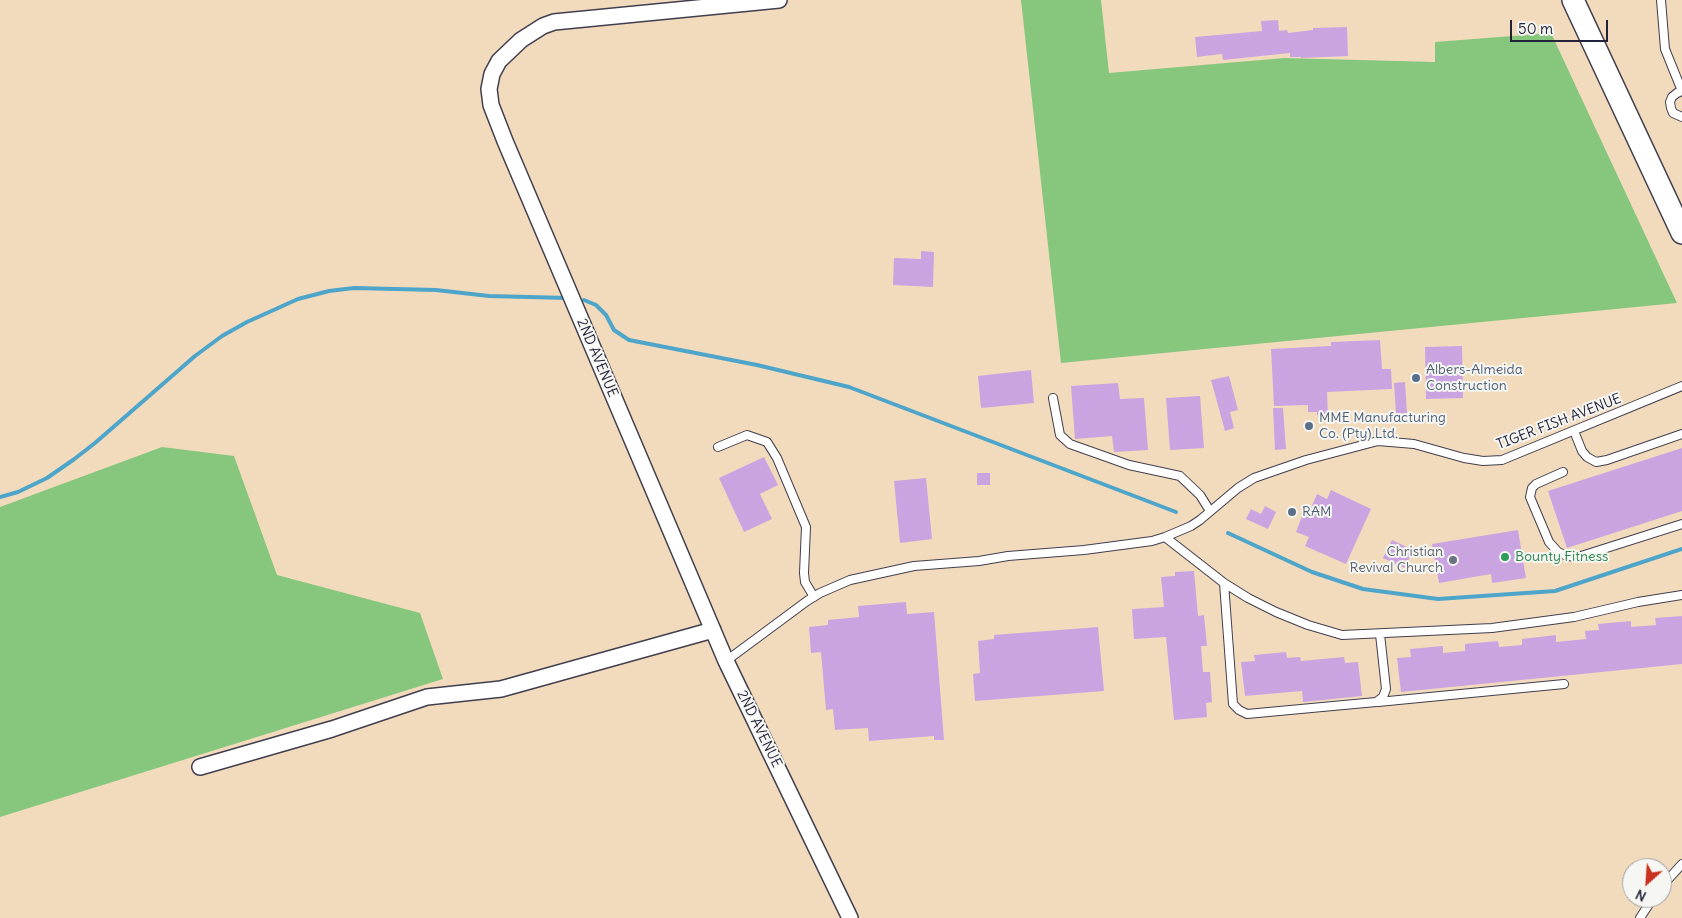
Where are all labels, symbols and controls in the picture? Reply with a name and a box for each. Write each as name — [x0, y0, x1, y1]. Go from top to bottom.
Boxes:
scale bar — [1512, 10, 1610, 42]
text: 50 m — [1518, 19, 1553, 38]
street label: 2ND AVENUE — [573, 316, 621, 400]
place label: Albers-Almeida Construction — [1426, 362, 1523, 394]
marker: Albers-Almeida Construction — [1410, 372, 1422, 384]
street label: TIGER FISH AVENUE — [1494, 391, 1624, 453]
place label: MME Manufacturing Co. (Pty) Ltd. — [1319, 410, 1446, 442]
marker: MME Manufacturing Co. (Pty) Ltd. — [1303, 420, 1315, 432]
place label: RAM — [1302, 504, 1331, 520]
marker: RAM — [1286, 506, 1298, 518]
place label: Christian Revival Church — [1350, 544, 1443, 576]
place label: Bounty Fitness — [1515, 549, 1608, 565]
marker: Bounty Fitness — [1499, 551, 1511, 563]
marker: Christian Revival Church — [1447, 554, 1459, 566]
street label: 2ND AVENUE — [733, 688, 785, 770]
north arrow — [1622, 858, 1672, 908]
text: N — [1633, 885, 1649, 906]

